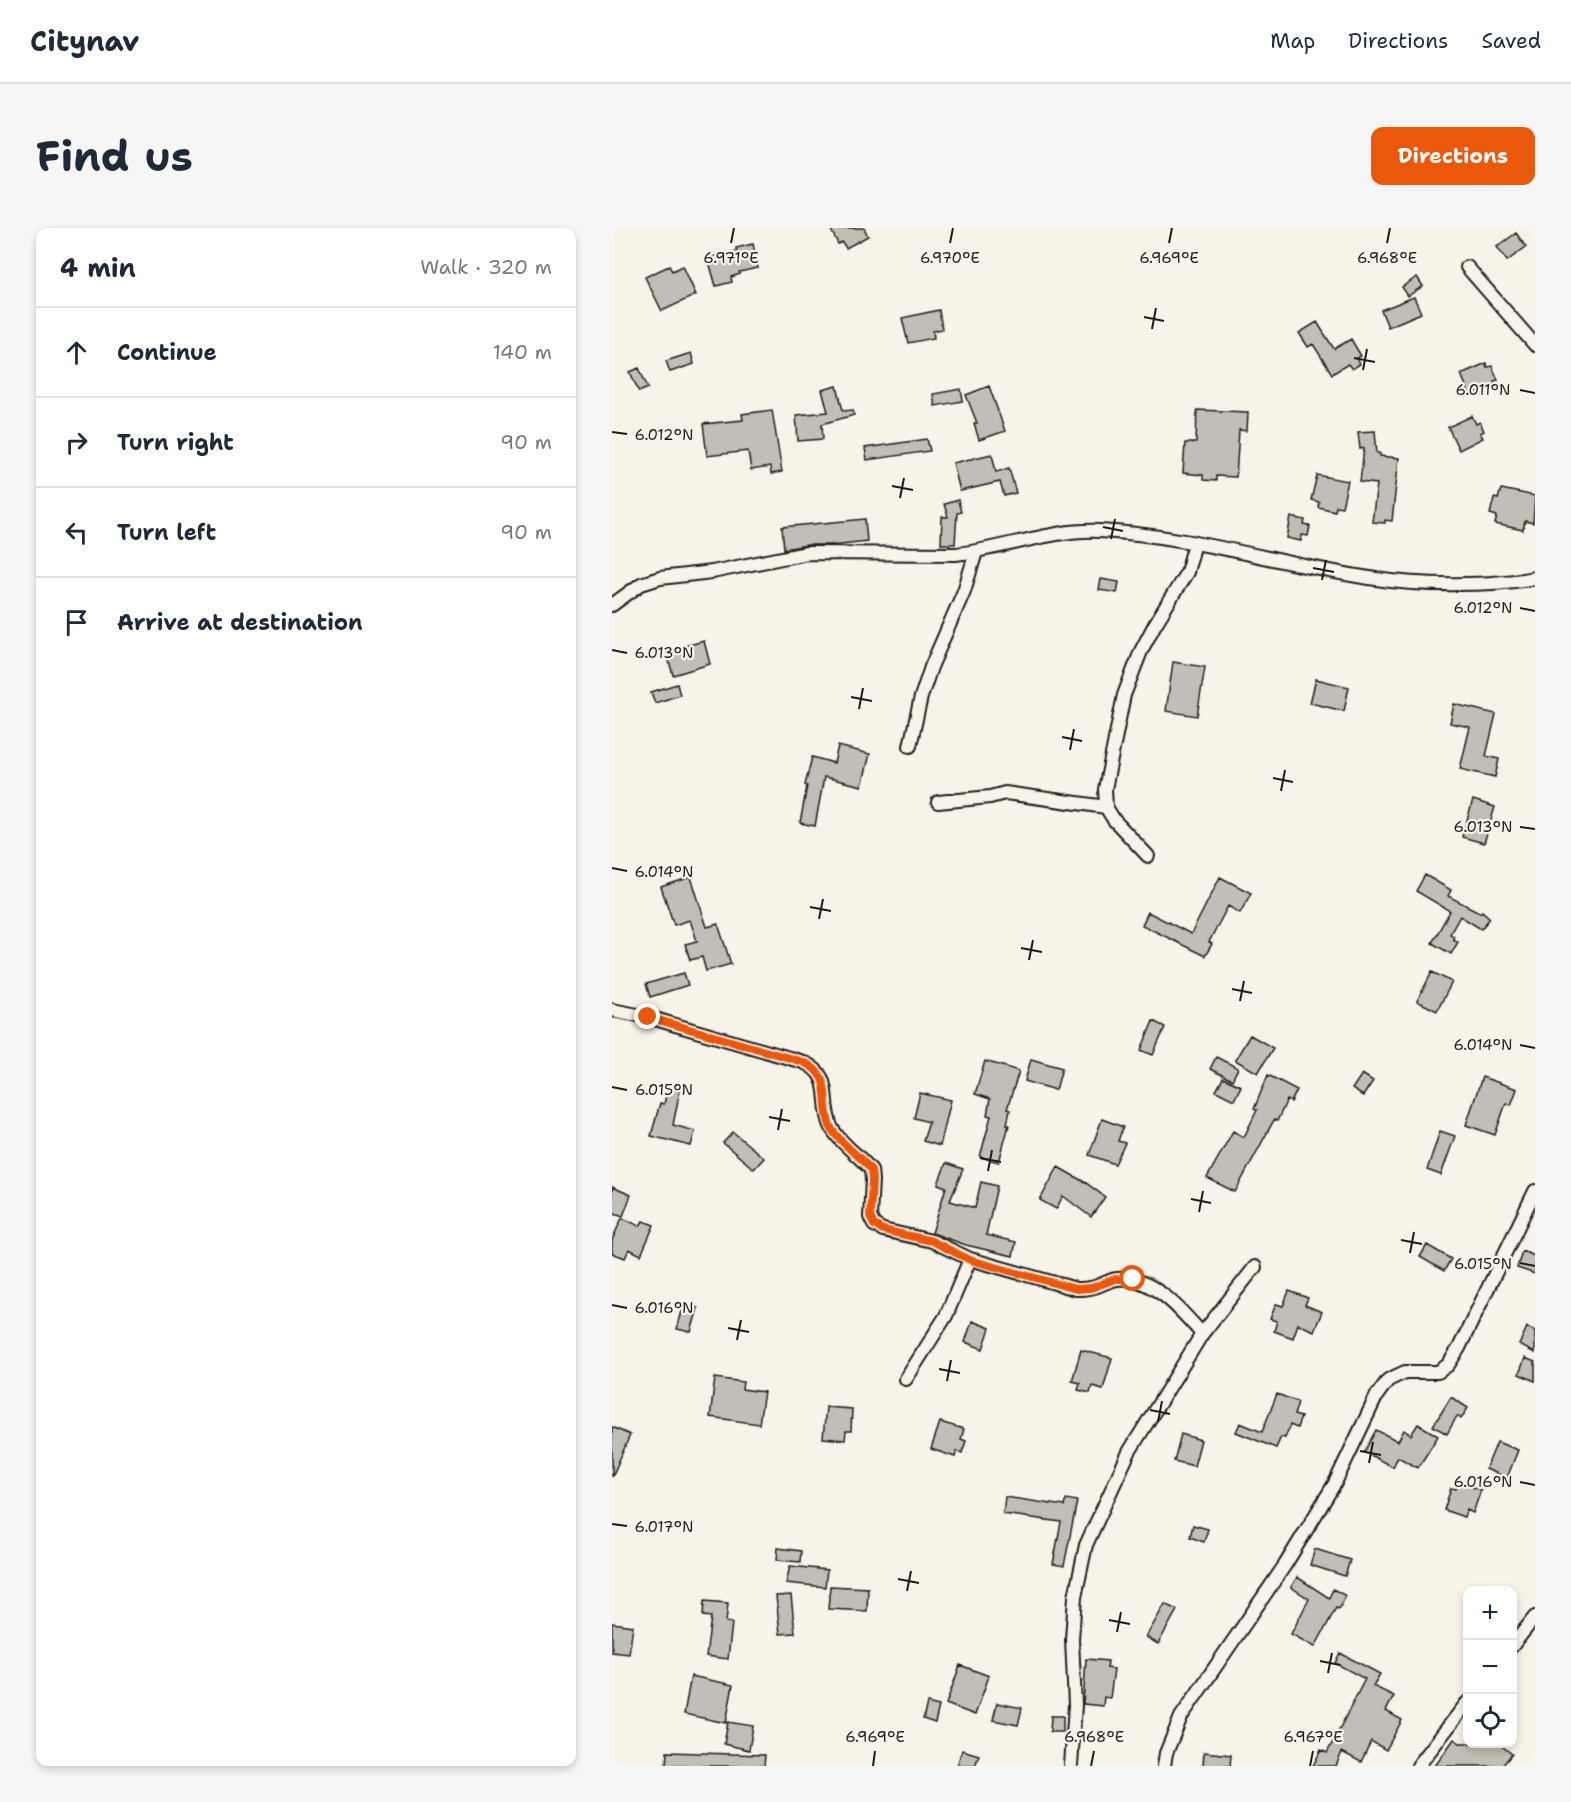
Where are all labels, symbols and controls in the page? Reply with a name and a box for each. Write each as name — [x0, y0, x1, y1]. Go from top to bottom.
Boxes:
text: Citynav — [30, 22, 139, 60]
text: Map — [1270, 27, 1315, 55]
text: Directions — [1348, 27, 1448, 55]
text: Saved — [1481, 27, 1541, 55]
button: Directions — [1371, 127, 1535, 185]
text: Find us — [36, 128, 193, 184]
text: 6.971°E — [703, 248, 759, 268]
text: 6.970°E — [920, 248, 980, 268]
text: 6.969°E — [1139, 248, 1199, 268]
text: 6.968°E — [1357, 248, 1417, 268]
text: 4 min — [60, 250, 136, 285]
text: Walk · 320 m — [420, 254, 552, 280]
icon: ahead — [60, 336, 93, 369]
text: Continue — [117, 338, 217, 367]
text: 140 m — [493, 339, 552, 365]
text: 6.011°N — [1456, 380, 1510, 400]
text: 6.012°N — [635, 425, 693, 445]
icon: right — [60, 426, 93, 459]
text: Turn right — [117, 428, 234, 457]
text: 90 m — [500, 429, 552, 455]
icon: left — [60, 516, 93, 549]
text: Turn left — [117, 518, 216, 547]
text: 90 m — [500, 519, 552, 545]
text: 6.012°N — [1454, 598, 1512, 618]
icon: arrive — [60, 606, 93, 639]
text: Arrive at destination — [117, 608, 363, 637]
text: 6.013°N — [635, 643, 693, 663]
text: 6.013°N — [1454, 817, 1512, 837]
text: 6.014°N — [635, 862, 693, 882]
route end — [634, 1003, 660, 1029]
text: 6.014°N — [1454, 1035, 1512, 1055]
text: 6.015°N — [635, 1080, 693, 1100]
text: 6.015°N — [1454, 1254, 1512, 1274]
route start — [1119, 1265, 1145, 1291]
text: 6.016°N — [634, 1298, 694, 1318]
text: 6.016°N — [1453, 1472, 1513, 1492]
text: 6.017°N — [635, 1517, 693, 1537]
map controls — [1463, 1586, 1517, 1748]
button: + — [1463, 1586, 1517, 1640]
button: − — [1463, 1640, 1517, 1694]
button: locate — [1463, 1694, 1517, 1748]
text: 6.969°E — [845, 1727, 905, 1747]
text: 6.968°E — [1064, 1727, 1124, 1747]
text: 6.967°E — [1283, 1727, 1343, 1747]

